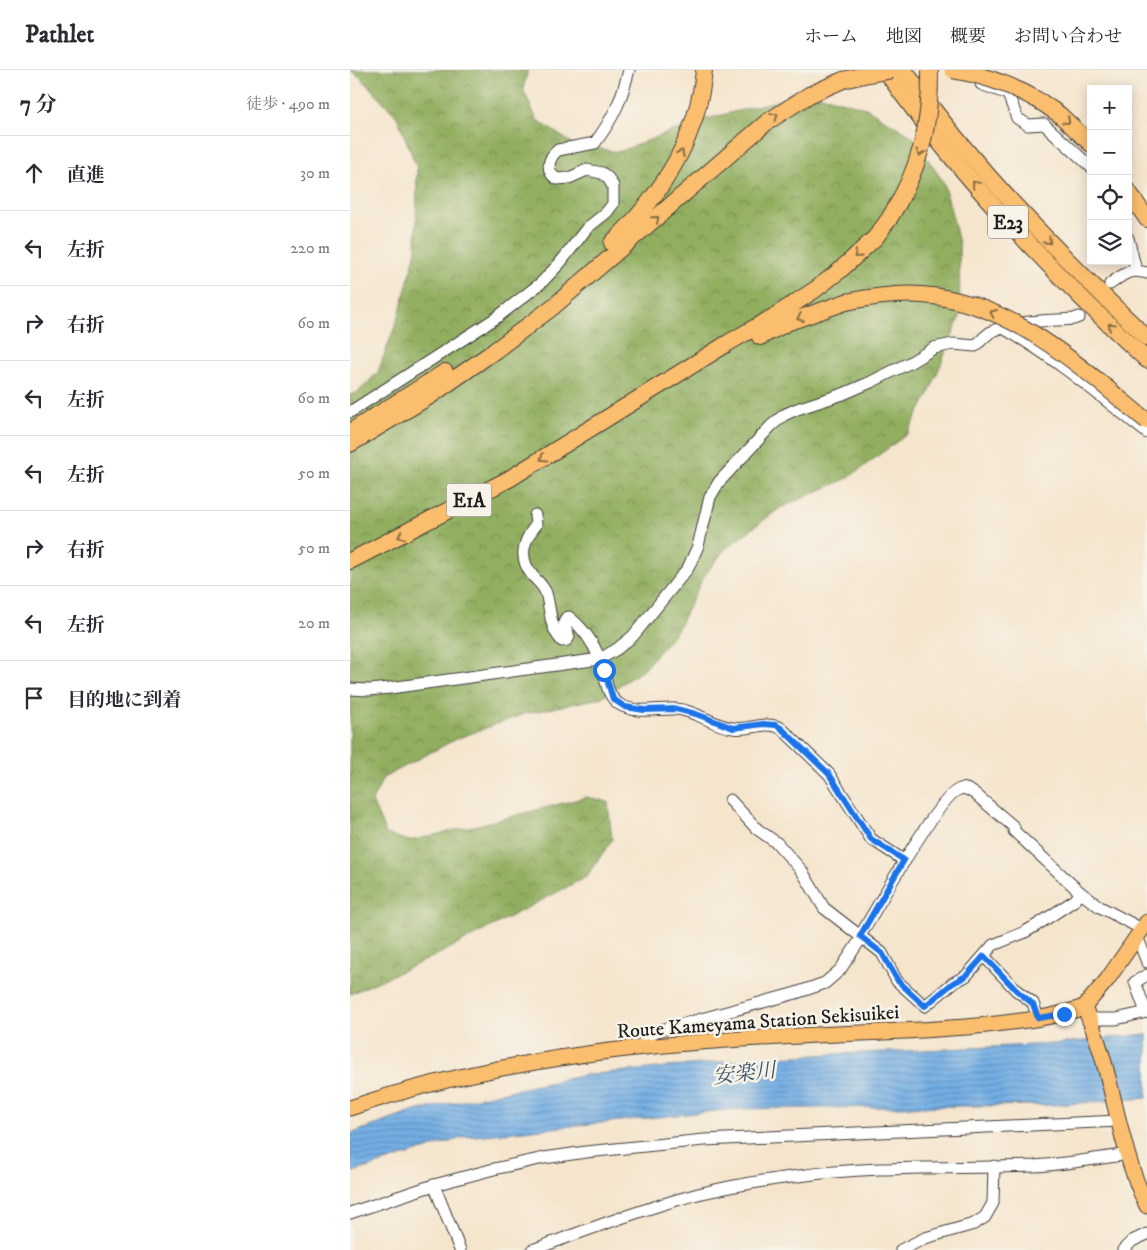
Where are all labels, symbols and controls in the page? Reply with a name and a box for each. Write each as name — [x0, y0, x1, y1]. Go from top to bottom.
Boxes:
text: Pathlet — [25, 20, 94, 50]
text: ホーム — [804, 26, 858, 48]
text: 地図 — [886, 26, 922, 48]
text: 概要 — [950, 26, 986, 48]
text: お問い合わせ — [1014, 26, 1122, 48]
map controls — [1087, 85, 1132, 265]
button: + — [1087, 85, 1132, 130]
text: 7 分 — [20, 92, 57, 118]
text: 徒歩 · 490 m — [246, 94, 330, 114]
one-way arrow — [769, 113, 779, 122]
one-way arrow — [1062, 116, 1071, 125]
button: − — [1087, 130, 1132, 175]
one-way arrow — [916, 148, 926, 156]
one-way arrow — [675, 149, 685, 158]
icon: ahead — [20, 159, 48, 187]
text: 30 m — [300, 163, 330, 183]
text: 直進 — [67, 164, 105, 187]
button: locate — [1087, 175, 1132, 220]
one-way arrow — [972, 181, 980, 190]
road number: E23 — [988, 206, 1028, 238]
one-way arrow — [651, 215, 660, 224]
button: layers — [1087, 220, 1132, 265]
icon: left — [20, 234, 48, 262]
one-way arrow — [1042, 235, 1051, 244]
text: 220 m — [290, 238, 330, 258]
text: 左折 — [67, 239, 105, 262]
one-way arrow — [854, 249, 863, 258]
one-way arrow — [989, 308, 998, 319]
icon: right — [20, 309, 48, 337]
one-way arrow — [796, 312, 805, 322]
text: 60 m — [298, 313, 330, 333]
text: 右折 — [67, 314, 105, 337]
one-way arrow — [1108, 323, 1117, 332]
icon: left — [20, 384, 48, 412]
text: 60 m — [298, 388, 330, 408]
text: 左折 — [67, 389, 105, 412]
one-way arrow — [540, 452, 549, 461]
icon: left — [20, 459, 48, 487]
text: 50 m — [298, 463, 330, 483]
text: 左折 — [67, 464, 105, 487]
road number: E1A — [446, 484, 492, 516]
one-way arrow — [397, 530, 406, 540]
icon: right — [20, 534, 48, 562]
text: 50 m — [298, 538, 330, 558]
text: 右折 — [67, 539, 105, 562]
icon: left — [20, 609, 48, 637]
text: 20 m — [298, 613, 330, 633]
text: 左折 — [67, 614, 105, 637]
route start — [593, 659, 616, 682]
icon: arrive — [20, 684, 48, 712]
text: 目的地に到着 — [67, 689, 181, 712]
street label: Route Kameyama Station Sekisuikei — [616, 1000, 900, 1045]
route end — [1053, 1003, 1076, 1026]
water label: 安楽川 — [711, 1058, 779, 1090]

